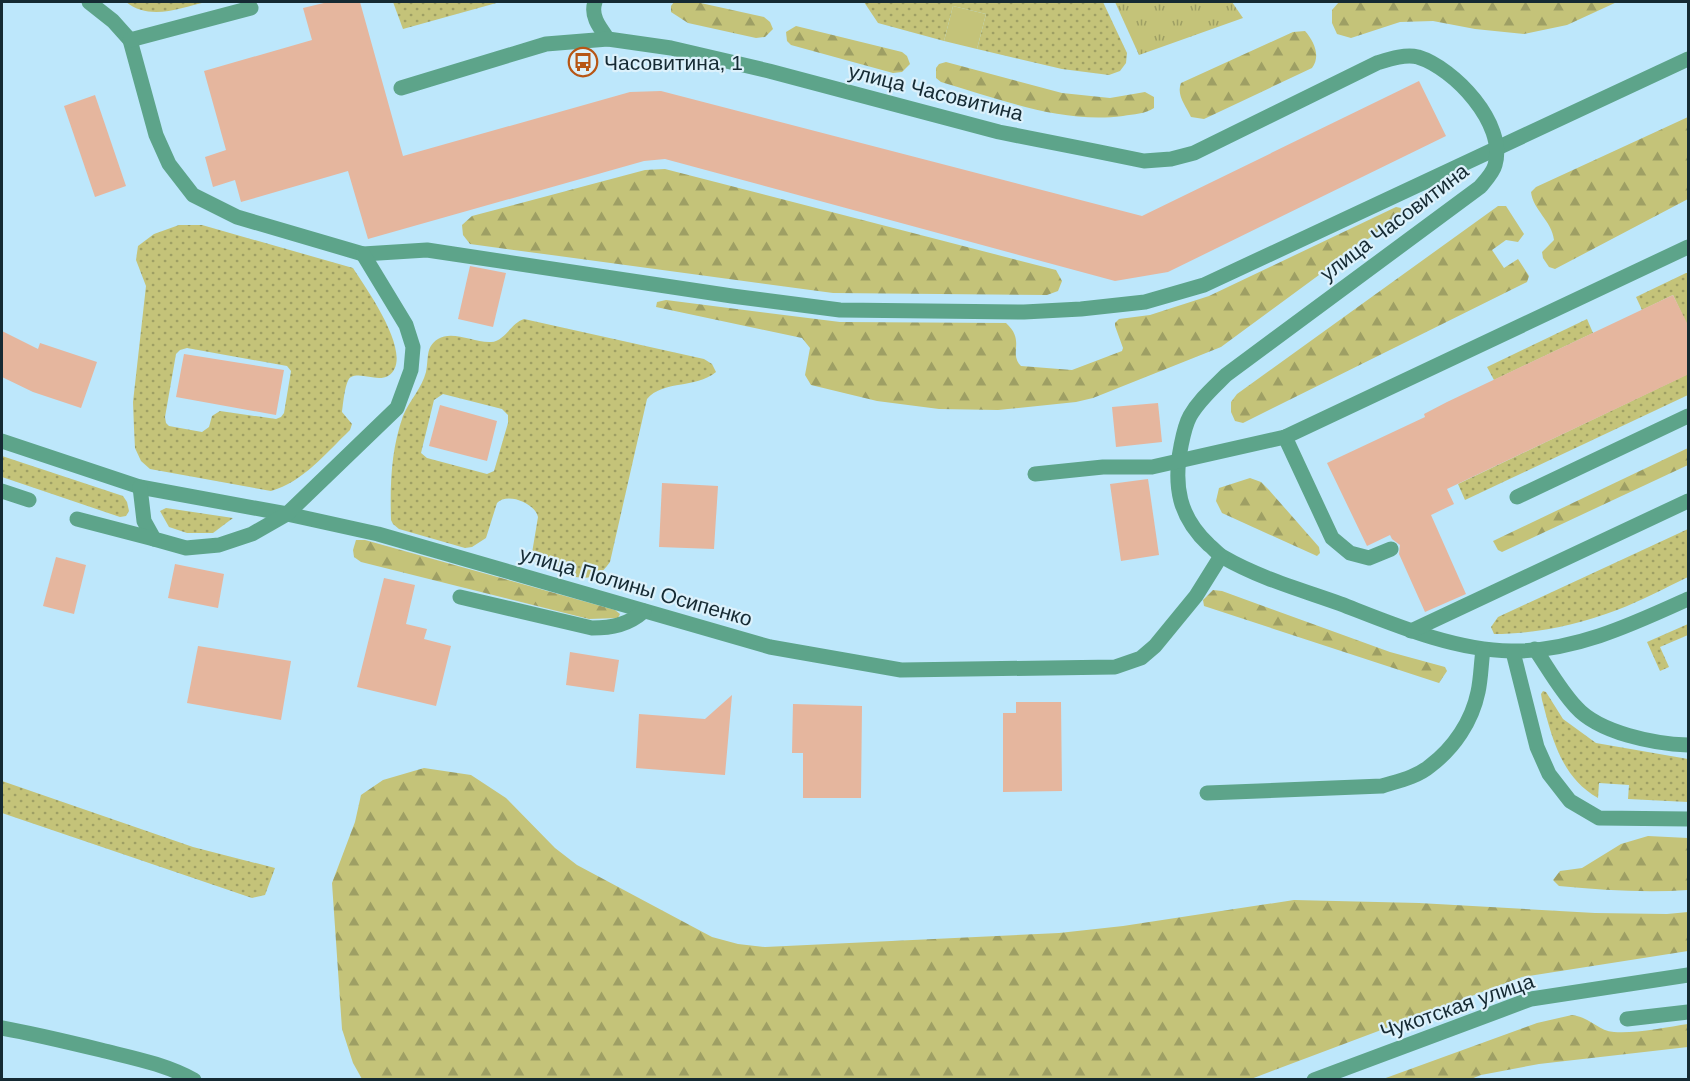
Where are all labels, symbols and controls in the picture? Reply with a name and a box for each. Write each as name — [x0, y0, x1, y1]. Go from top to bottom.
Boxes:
bus stop icon: Часовитина, 1 — [567, 46, 599, 78]
place label: Часовитина, 1 — [604, 51, 743, 74]
street label: улица Часовитина — [846, 59, 1026, 125]
street label: улица Часовитина — [1316, 159, 1473, 285]
street label: улица Полины Осипенко — [517, 542, 755, 630]
street label: Чукотская улица — [1377, 969, 1537, 1043]

